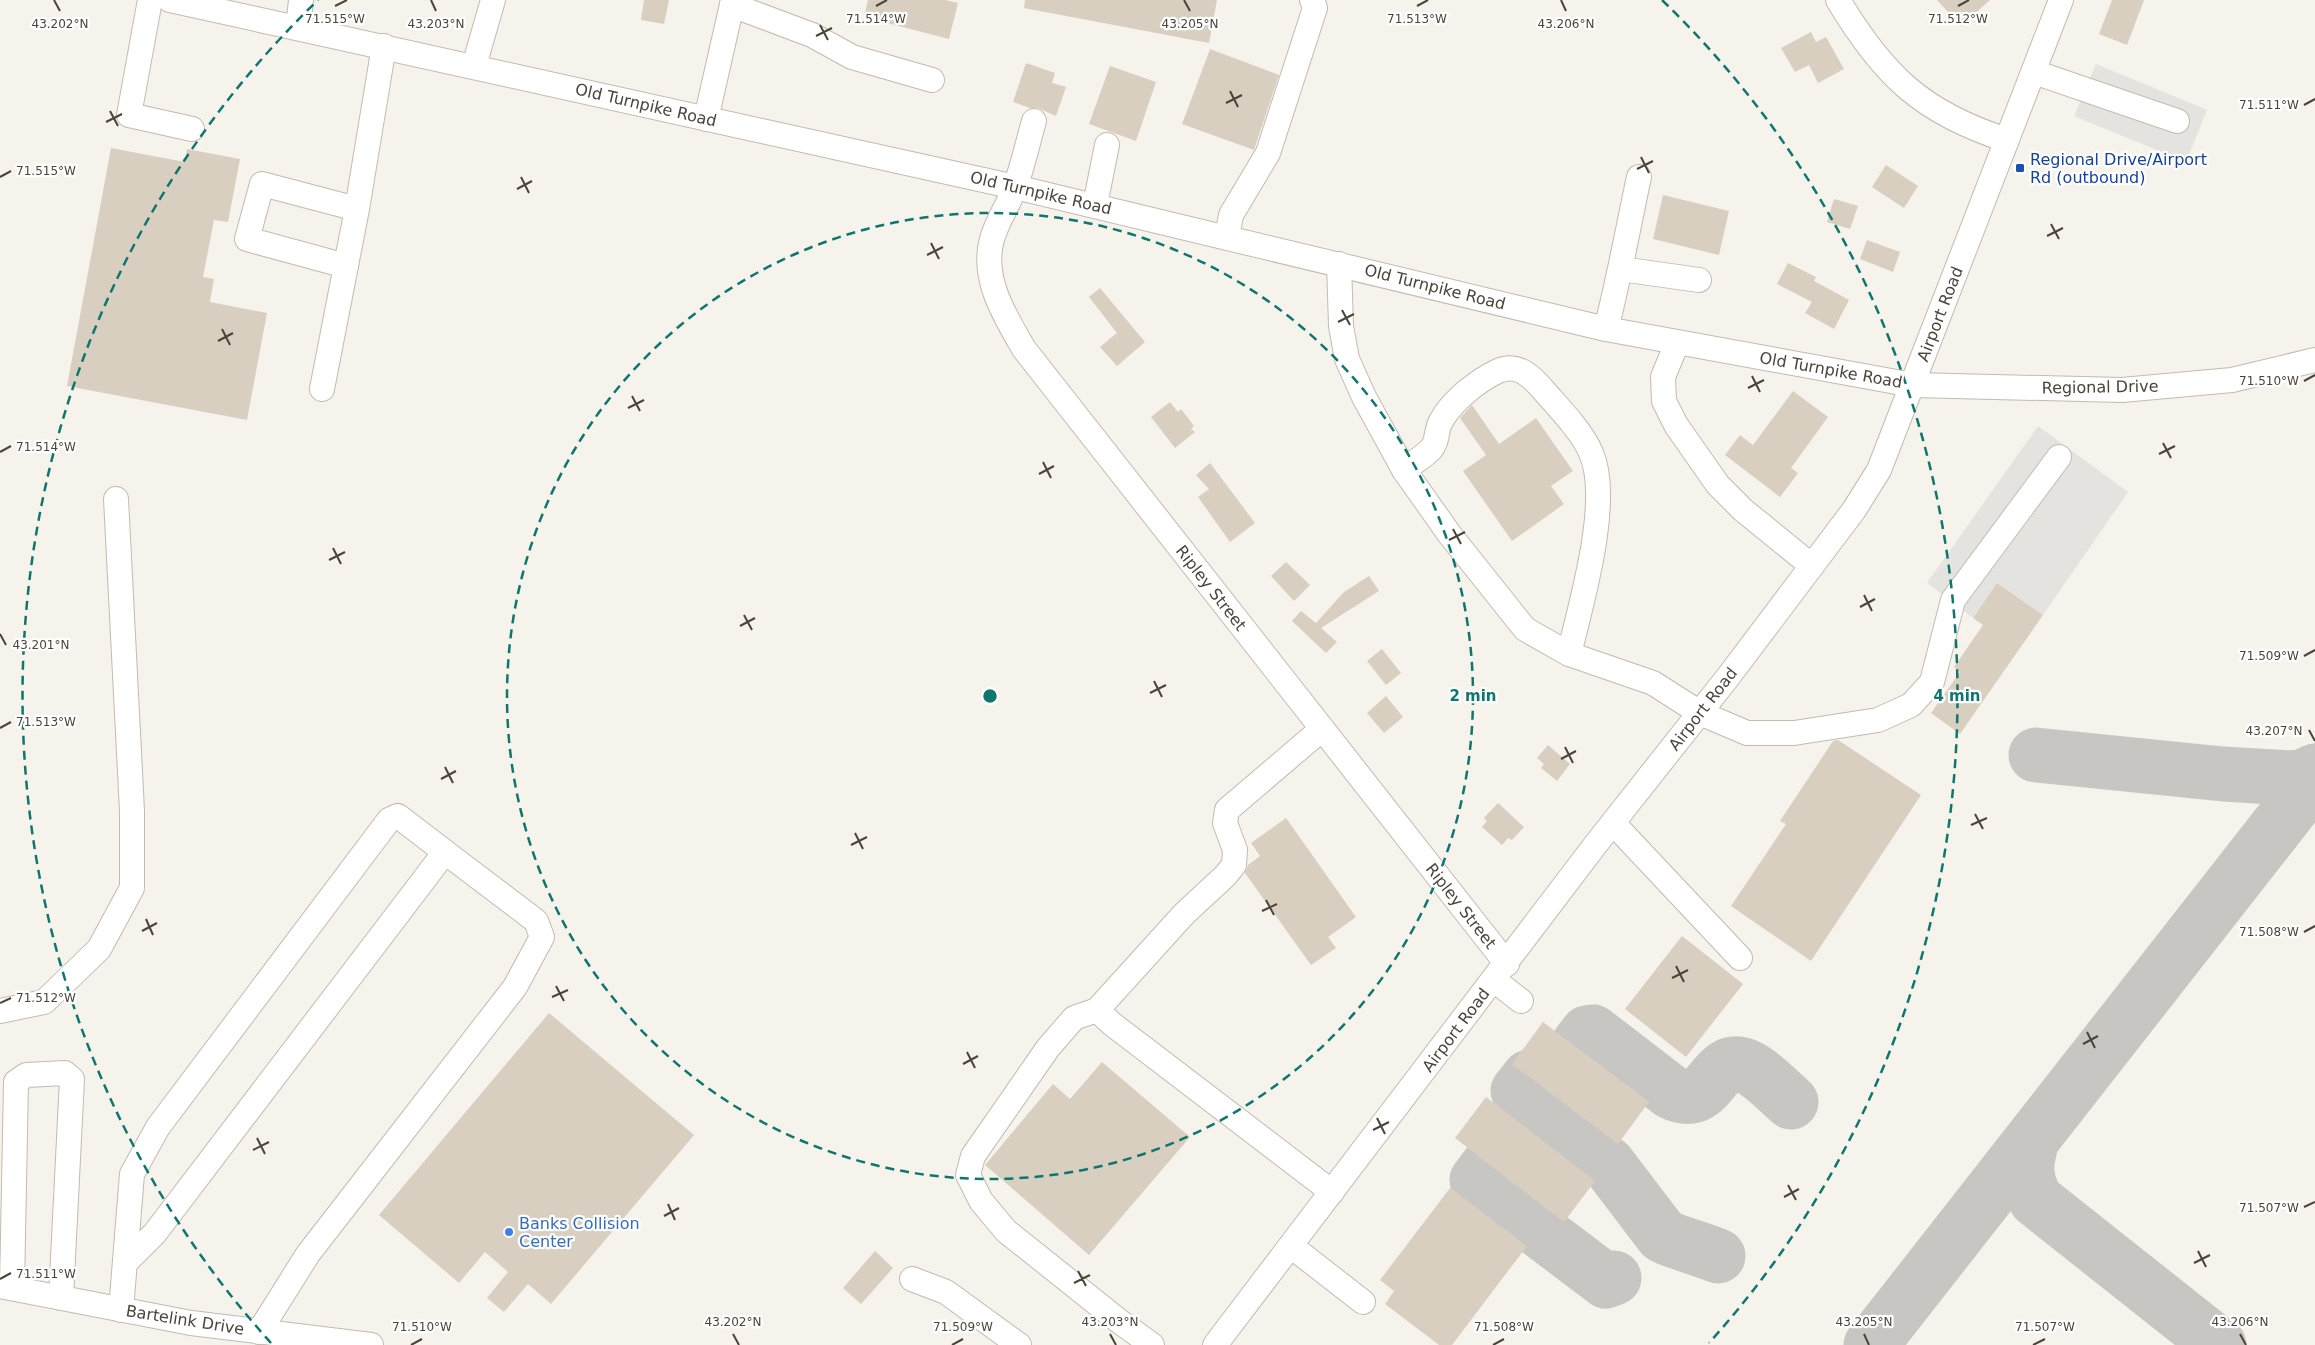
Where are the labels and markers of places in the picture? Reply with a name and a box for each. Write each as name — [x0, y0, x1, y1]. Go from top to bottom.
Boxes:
place label: Regional Drive/Airport Rd (outbound) — [2030, 150, 2207, 187]
marker: Regional Drive/Airport Rd (outbound) — [2014, 162, 2026, 174]
centre of rings — [981, 687, 999, 705]
place label: Banks Collision Center — [519, 1214, 640, 1251]
marker: Banks Collision Center — [503, 1226, 515, 1238]

